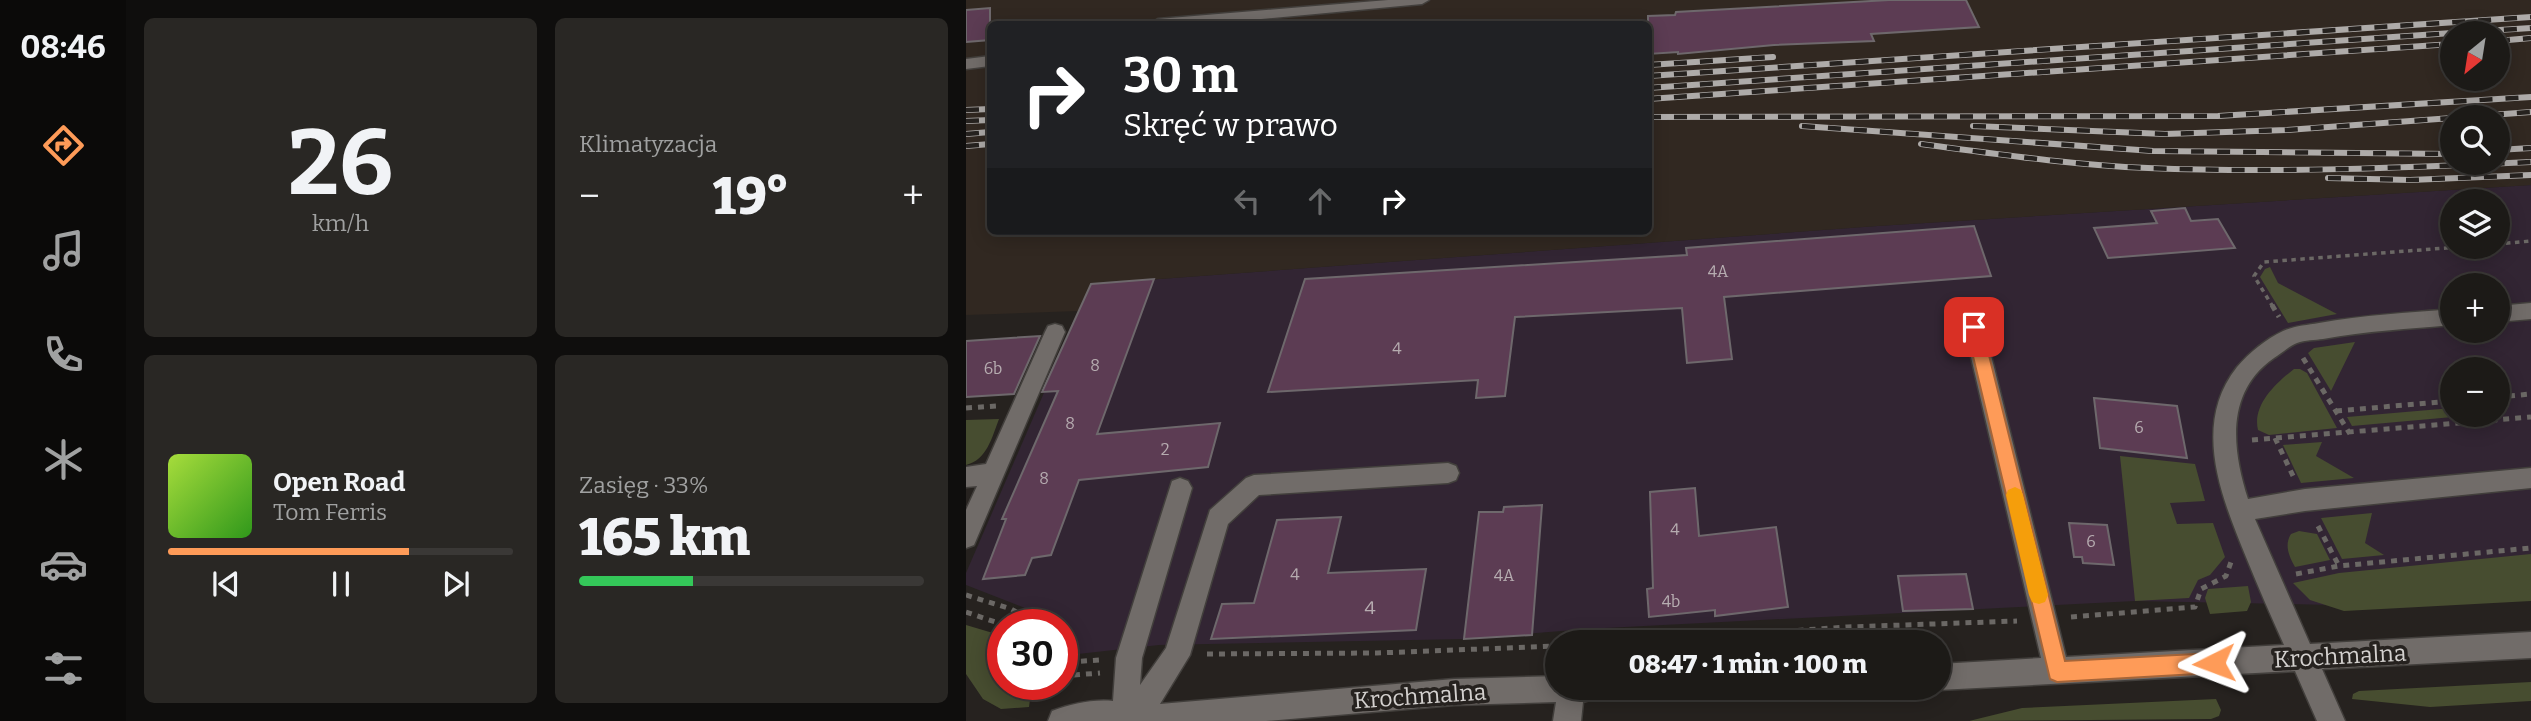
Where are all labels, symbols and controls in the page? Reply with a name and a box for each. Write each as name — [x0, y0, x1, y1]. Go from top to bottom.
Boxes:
north arrow — [2440, 21, 2510, 91]
map controls — [2440, 21, 2510, 427]
text: 08:46 — [20, 28, 106, 66]
text: 30 m — [1123, 46, 1238, 105]
icon: right — [1008, 49, 1099, 140]
button: search — [2440, 105, 2510, 175]
text: Skręć w prawo — [1123, 106, 1338, 144]
text: 26 — [288, 109, 393, 218]
icon: directions — [39, 121, 88, 170]
text: Klimatyzacja — [579, 130, 717, 158]
text: 19° — [713, 165, 789, 228]
text: − — [579, 173, 600, 219]
text: + — [902, 173, 924, 219]
icon: left — [1228, 182, 1266, 220]
icon: ahead — [1301, 182, 1339, 220]
icon: right — [1374, 182, 1412, 220]
button: layers — [2440, 189, 2510, 259]
text: km/h — [312, 209, 369, 237]
icon: music — [39, 226, 88, 275]
house number: 4A — [1708, 262, 1729, 281]
button: + — [2440, 273, 2510, 343]
pin — [1944, 297, 2004, 357]
icon: arrive — [1955, 308, 1993, 346]
icon: phone — [39, 330, 88, 379]
house number: 4 — [1392, 339, 1402, 358]
house number: 8 — [1090, 356, 1100, 375]
button: − — [2440, 357, 2510, 427]
house number: 6b — [984, 359, 1002, 378]
house number: 8 — [1065, 414, 1075, 433]
house number: 6 — [2134, 418, 2144, 437]
icon: climate — [39, 435, 88, 484]
house number: 2 — [1161, 440, 1169, 459]
text: Open Road — [273, 467, 405, 498]
house number: 8 — [1039, 469, 1049, 488]
text: Zasięg · 33% — [579, 471, 708, 499]
text: Tom Ferris — [273, 498, 387, 526]
text: 165 km — [579, 506, 750, 569]
house number: 4 — [1670, 520, 1680, 539]
house number: 6 — [2086, 532, 2096, 551]
icon: car — [39, 540, 88, 589]
icon: previous — [207, 565, 245, 603]
icon: pause — [322, 565, 360, 603]
icon: next — [437, 565, 475, 603]
house number: 4 — [1290, 565, 1300, 584]
house number: 4A — [1494, 566, 1515, 585]
house number: 4b — [1662, 592, 1680, 611]
house number: 4 — [1364, 596, 1376, 619]
speed limit sign: 30 — [987, 609, 1078, 700]
position arrow — [2177, 626, 2251, 700]
street label: Krochmalna — [2273, 639, 2407, 673]
icon: filters — [39, 644, 88, 693]
text: 08:47 · 1 min · 100 m — [1629, 649, 1867, 680]
street label: Krochmalna — [1353, 677, 1488, 715]

